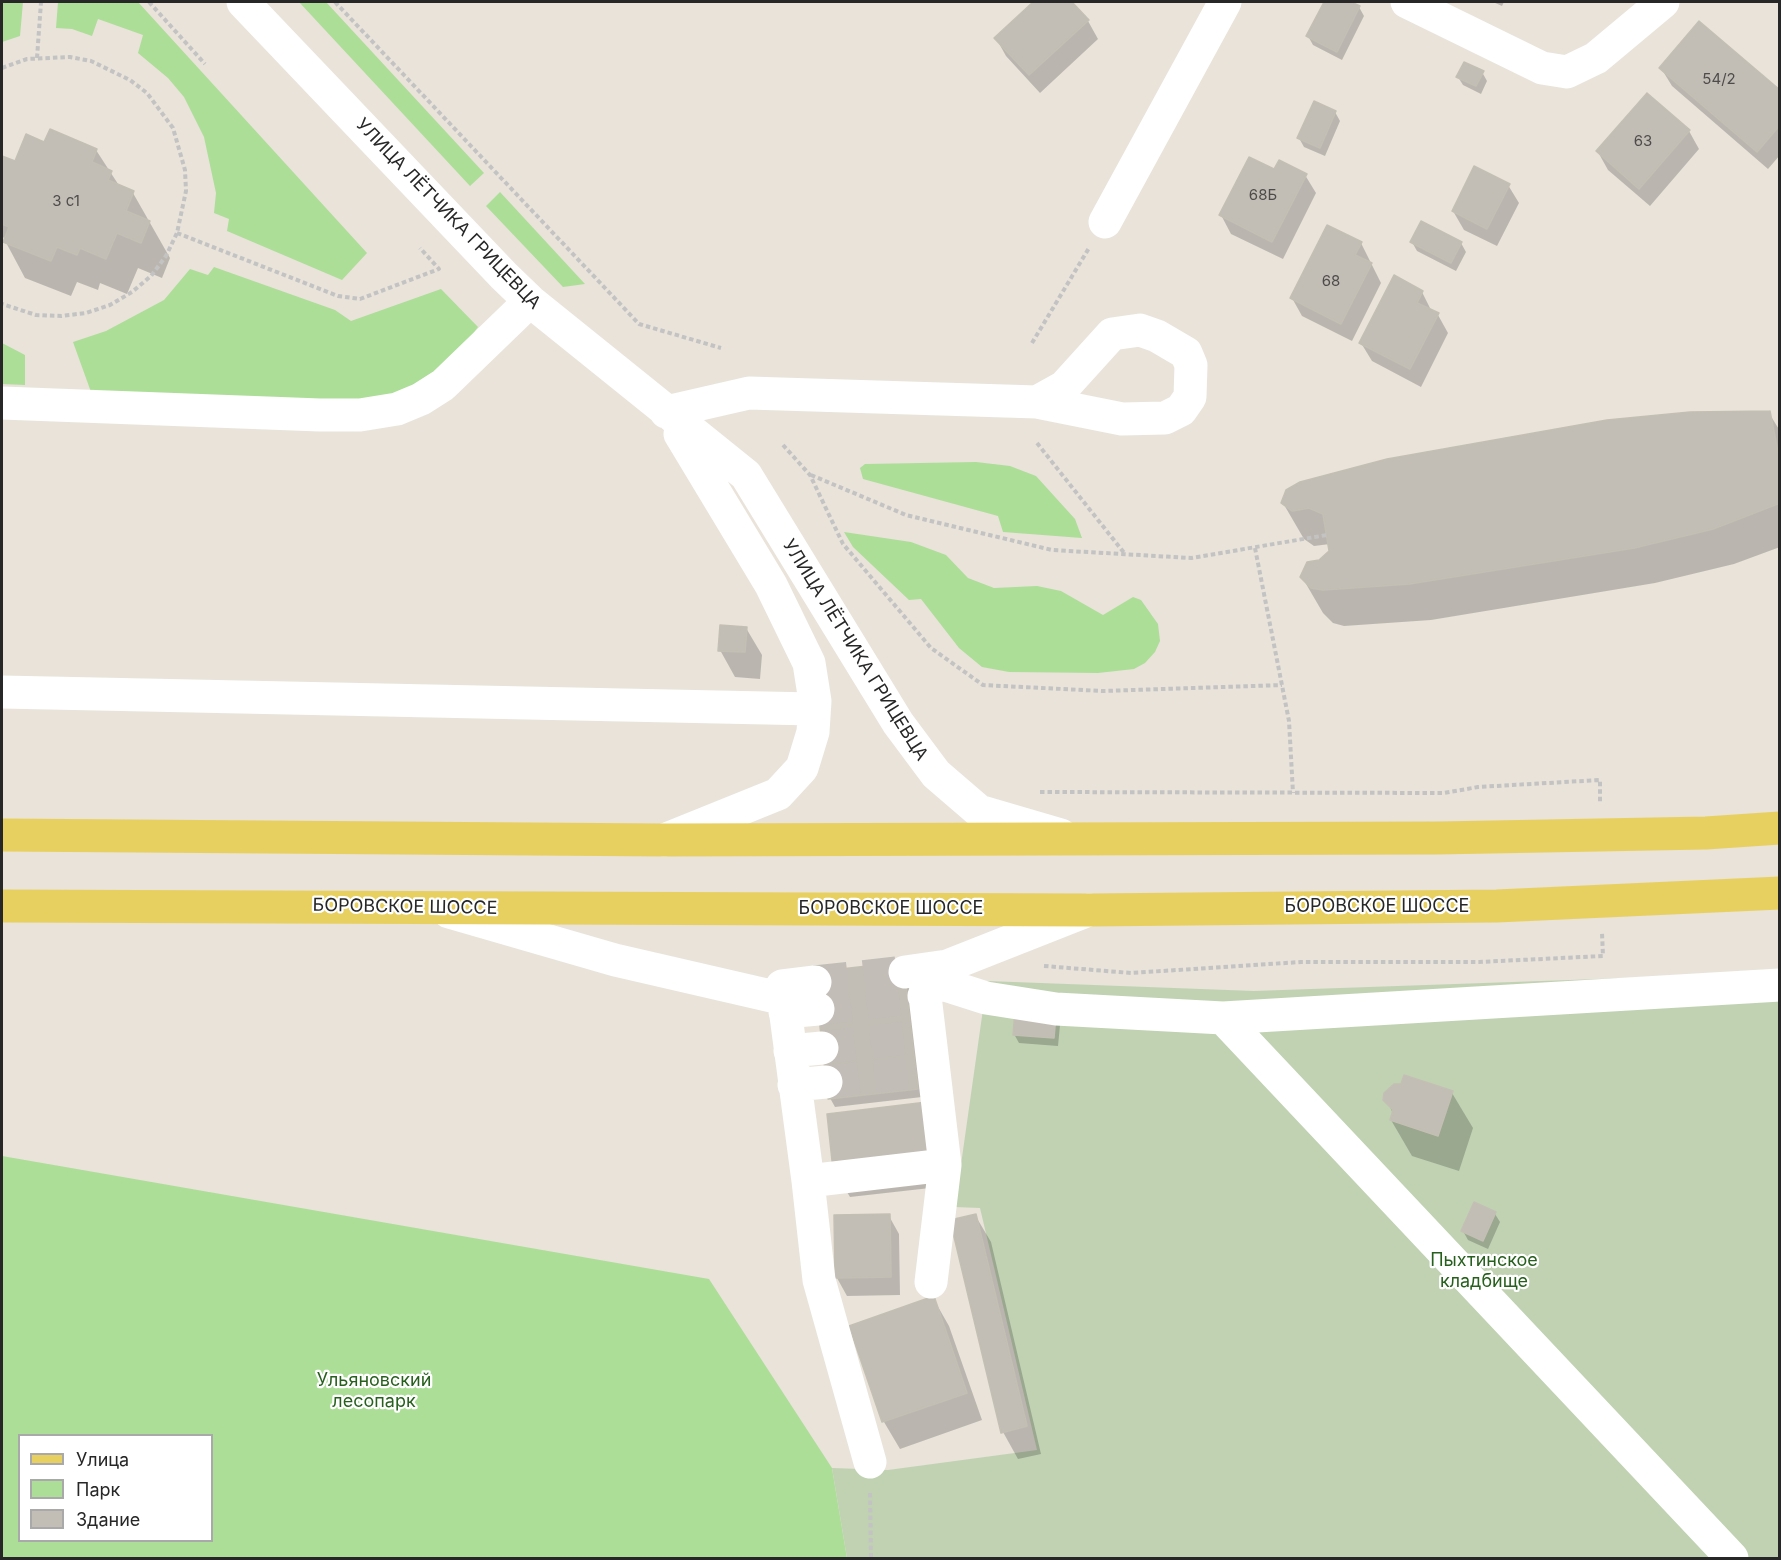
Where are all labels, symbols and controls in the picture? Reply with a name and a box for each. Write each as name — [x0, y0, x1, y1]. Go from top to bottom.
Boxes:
house number: 54/2 — [1702, 70, 1736, 88]
street label: УЛИЦА ЛЁТЧИКА ГРИЦЕВЦА — [351, 114, 545, 314]
house number: 63 — [1634, 132, 1652, 150]
house number: 68Б — [1249, 186, 1277, 204]
house number: 3 с1 — [52, 192, 80, 210]
house number: 68 — [1322, 272, 1340, 290]
street label: УЛИЦА ЛЁТЧИКА ГРИЦЕВЦА — [778, 535, 932, 765]
street label: БОРОВСКОЕ ШОССЕ — [312, 895, 498, 919]
street label: БОРОВСКОЕ ШОССЕ — [1285, 896, 1469, 918]
street label: БОРОВСКОЕ ШОССЕ — [799, 898, 983, 920]
park label: Пыхтинское кладбище — [1430, 1250, 1538, 1292]
park label: Ульяновский лесопарк — [317, 1370, 431, 1412]
legend — [18, 1434, 213, 1542]
text: Улица — [76, 1449, 129, 1470]
text: Парк — [76, 1479, 120, 1500]
text: Здание — [76, 1509, 140, 1530]

